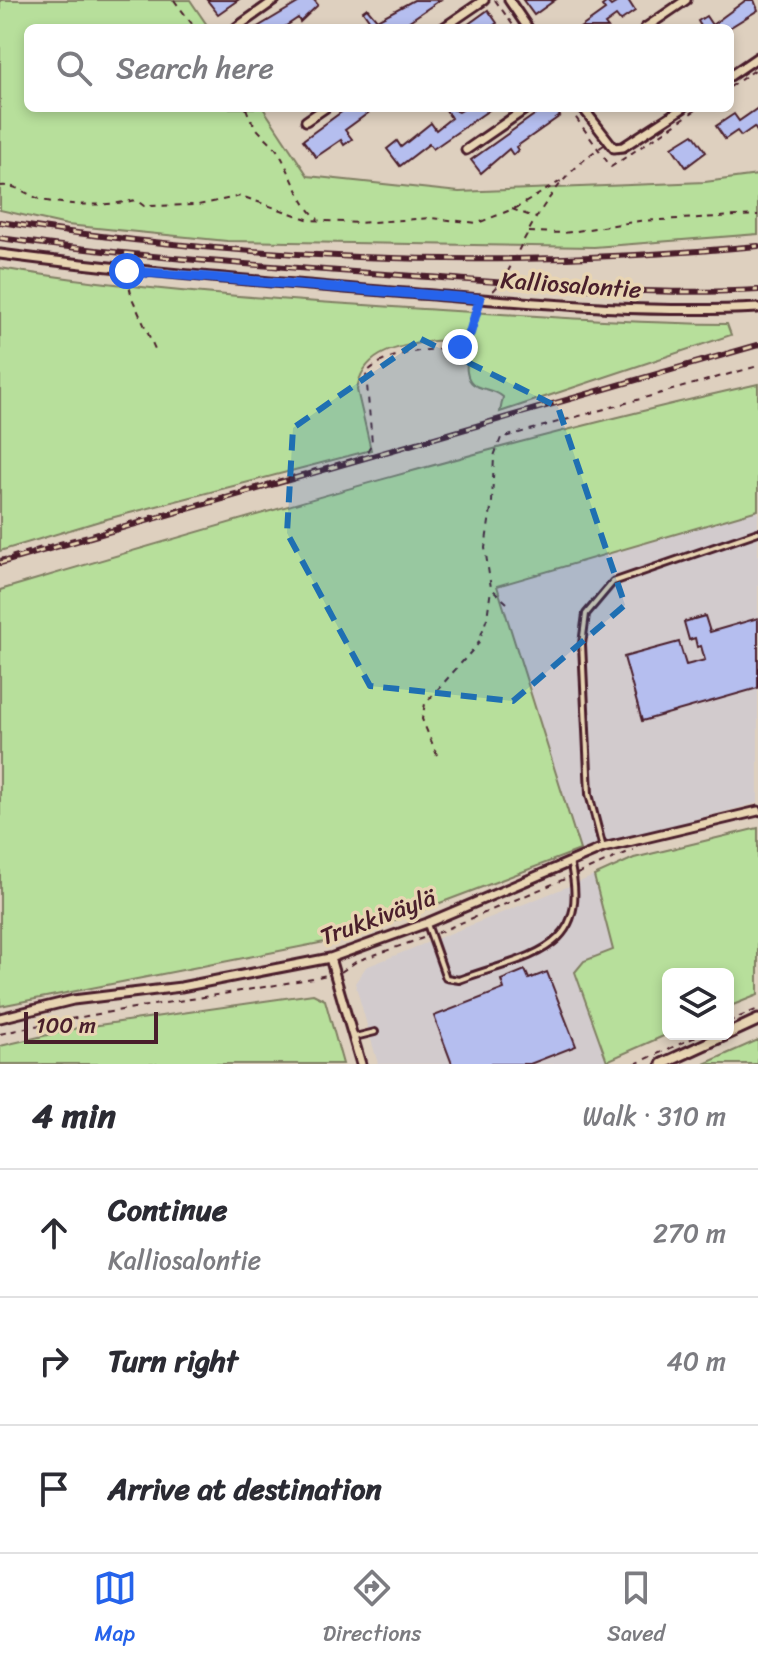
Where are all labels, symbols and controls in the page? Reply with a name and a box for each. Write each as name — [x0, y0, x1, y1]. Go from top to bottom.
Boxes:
search box — [24, 24, 734, 112]
text: Search here — [116, 41, 274, 95]
icon: search — [52, 46, 96, 90]
route start — [109, 253, 145, 289]
street label: Kalliosalontie — [499, 259, 643, 311]
route end — [442, 329, 478, 365]
street label: Trukkiväylä — [314, 876, 443, 957]
map controls — [662, 968, 734, 1040]
button: layers — [662, 968, 734, 1040]
text: 100 m — [36, 1006, 96, 1045]
scale bar — [24, 1008, 158, 1044]
text: 4 min — [32, 1086, 116, 1146]
text: Walk · 310 m — [583, 1093, 726, 1139]
text: Continue — [108, 1183, 227, 1237]
text: 270 m — [653, 1210, 726, 1256]
icon: ahead — [32, 1211, 76, 1255]
text: Kalliosalontie — [108, 1237, 261, 1283]
text: Turn right — [108, 1334, 238, 1388]
text: 40 m — [667, 1338, 726, 1384]
icon: right — [32, 1339, 76, 1383]
text: Arrive at destination — [108, 1462, 382, 1516]
icon: arrive — [32, 1467, 76, 1511]
tab: Map — [93, 1566, 137, 1653]
tab: Directions — [323, 1566, 421, 1653]
tab: Saved — [607, 1566, 665, 1653]

